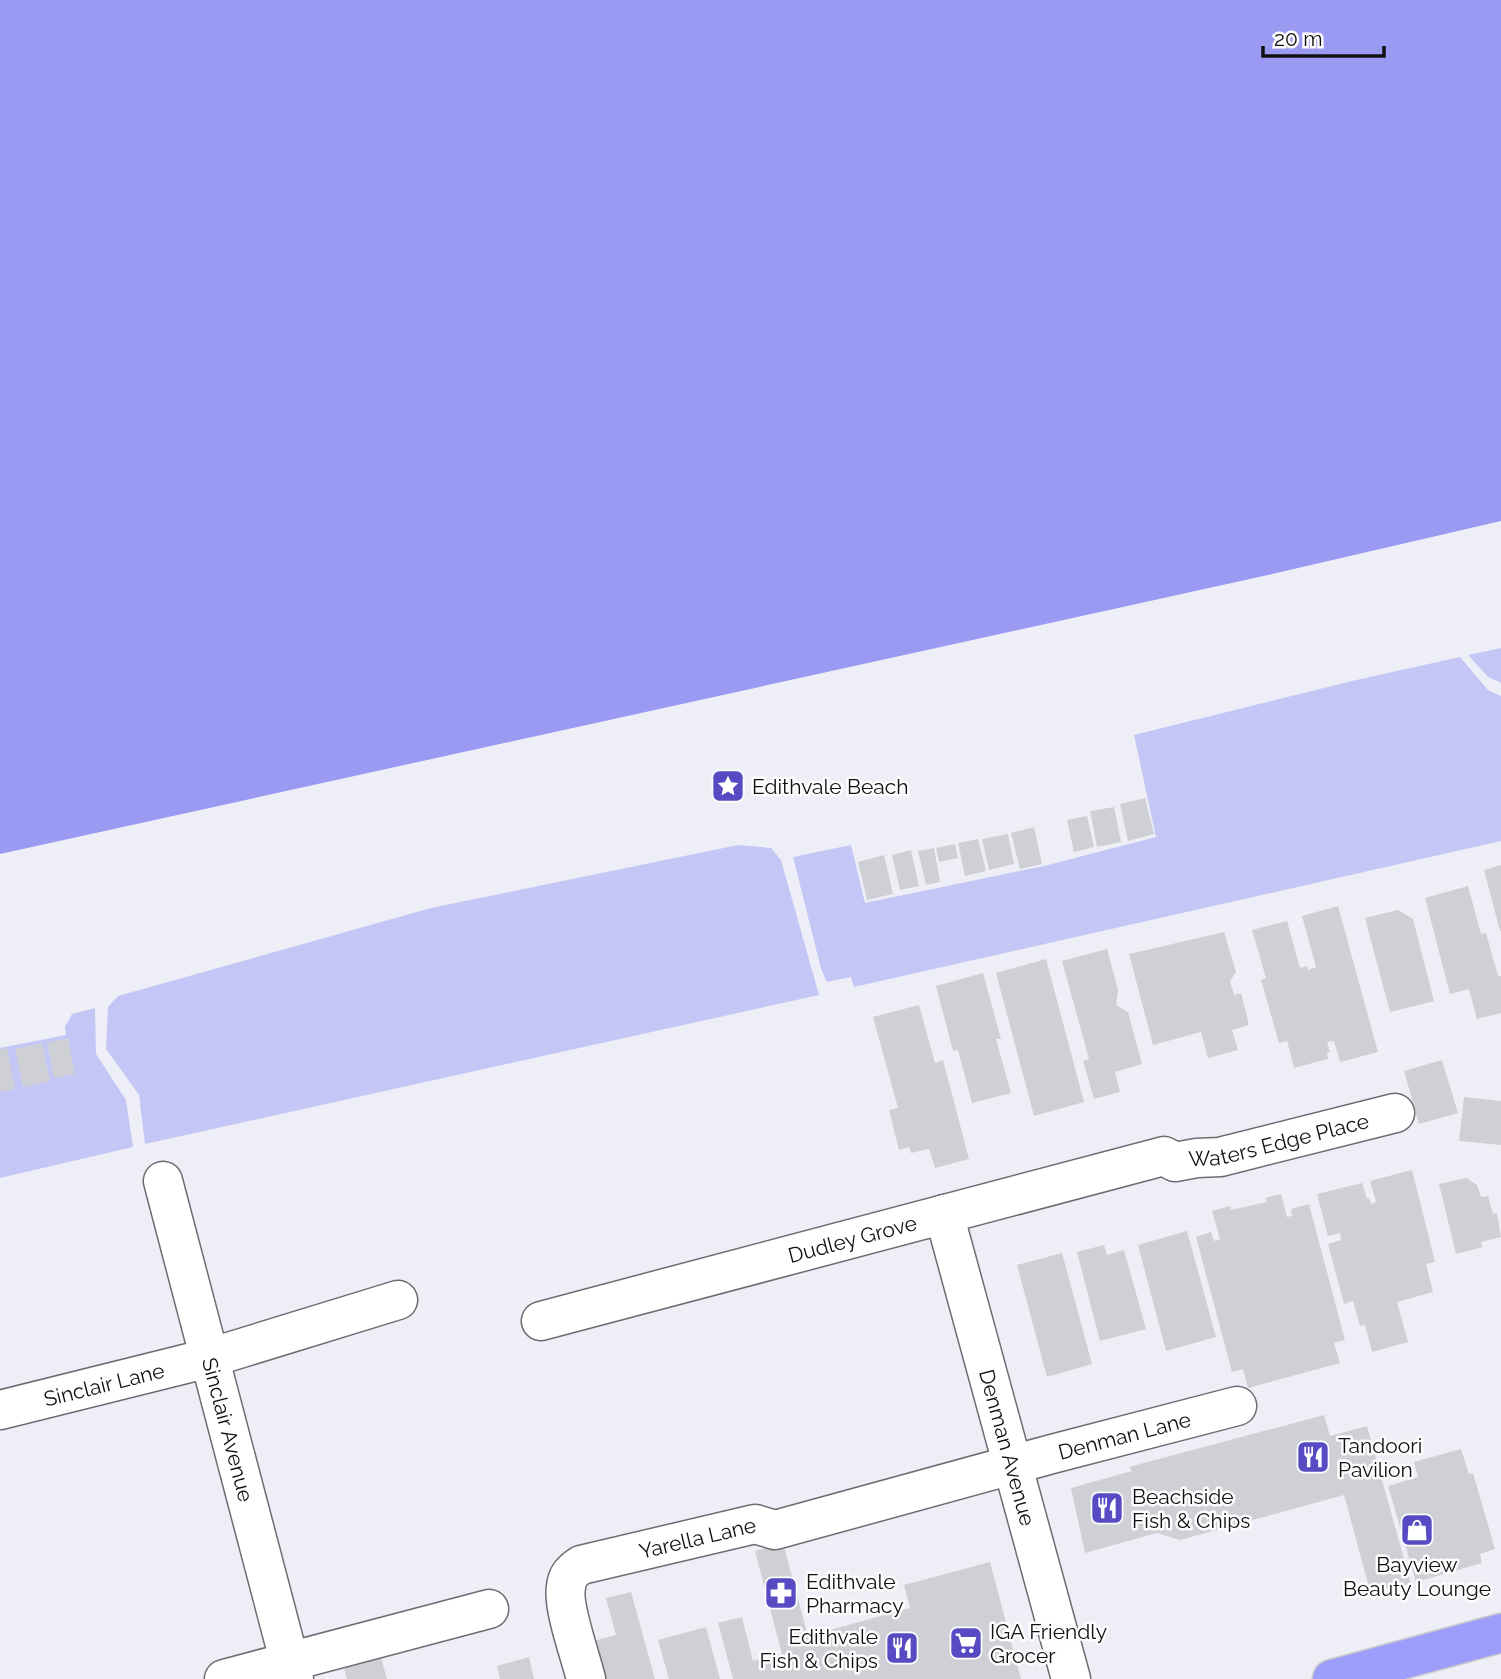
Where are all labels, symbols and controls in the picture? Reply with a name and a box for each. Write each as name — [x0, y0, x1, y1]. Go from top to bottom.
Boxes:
scale bar — [1263, 14, 1384, 58]
text: 20 m — [1274, 26, 1322, 51]
place icon: Edithvale Beach — [709, 767, 747, 805]
place label: Edithvale Beach — [752, 774, 908, 799]
street label: Waters Edge Place — [1188, 1108, 1371, 1171]
street label: Dudley Grove — [785, 1210, 919, 1268]
street label: Sinclair Avenue — [197, 1355, 259, 1504]
street label: Sinclair Lane — [41, 1357, 167, 1411]
street label: Denman Avenue — [974, 1366, 1041, 1528]
street label: Denman Lane — [1055, 1406, 1193, 1464]
place label: Tandoori Pavilion — [1338, 1433, 1422, 1482]
restaurant icon: Tandoori Pavilion — [1294, 1438, 1332, 1476]
place label: Beachside Fish & Chips — [1132, 1484, 1250, 1533]
restaurant icon: Beachside Fish & Chips — [1088, 1489, 1126, 1527]
shop icon: Bayview Beauty Lounge — [1398, 1511, 1436, 1549]
street label: Yarella Lane — [637, 1512, 758, 1563]
place label: Bayview Beauty Lounge — [1343, 1552, 1491, 1601]
place label: Edithvale Pharmacy — [806, 1569, 904, 1618]
pharmacy icon: Edithvale Pharmacy — [762, 1574, 800, 1612]
place label: IGA Friendly Grocer — [990, 1619, 1107, 1668]
place label: Edithvale Fish & Chips — [760, 1624, 878, 1673]
supermarket icon: IGA Friendly Grocer — [947, 1624, 985, 1662]
restaurant icon: Edithvale Fish & Chips — [883, 1629, 921, 1667]

